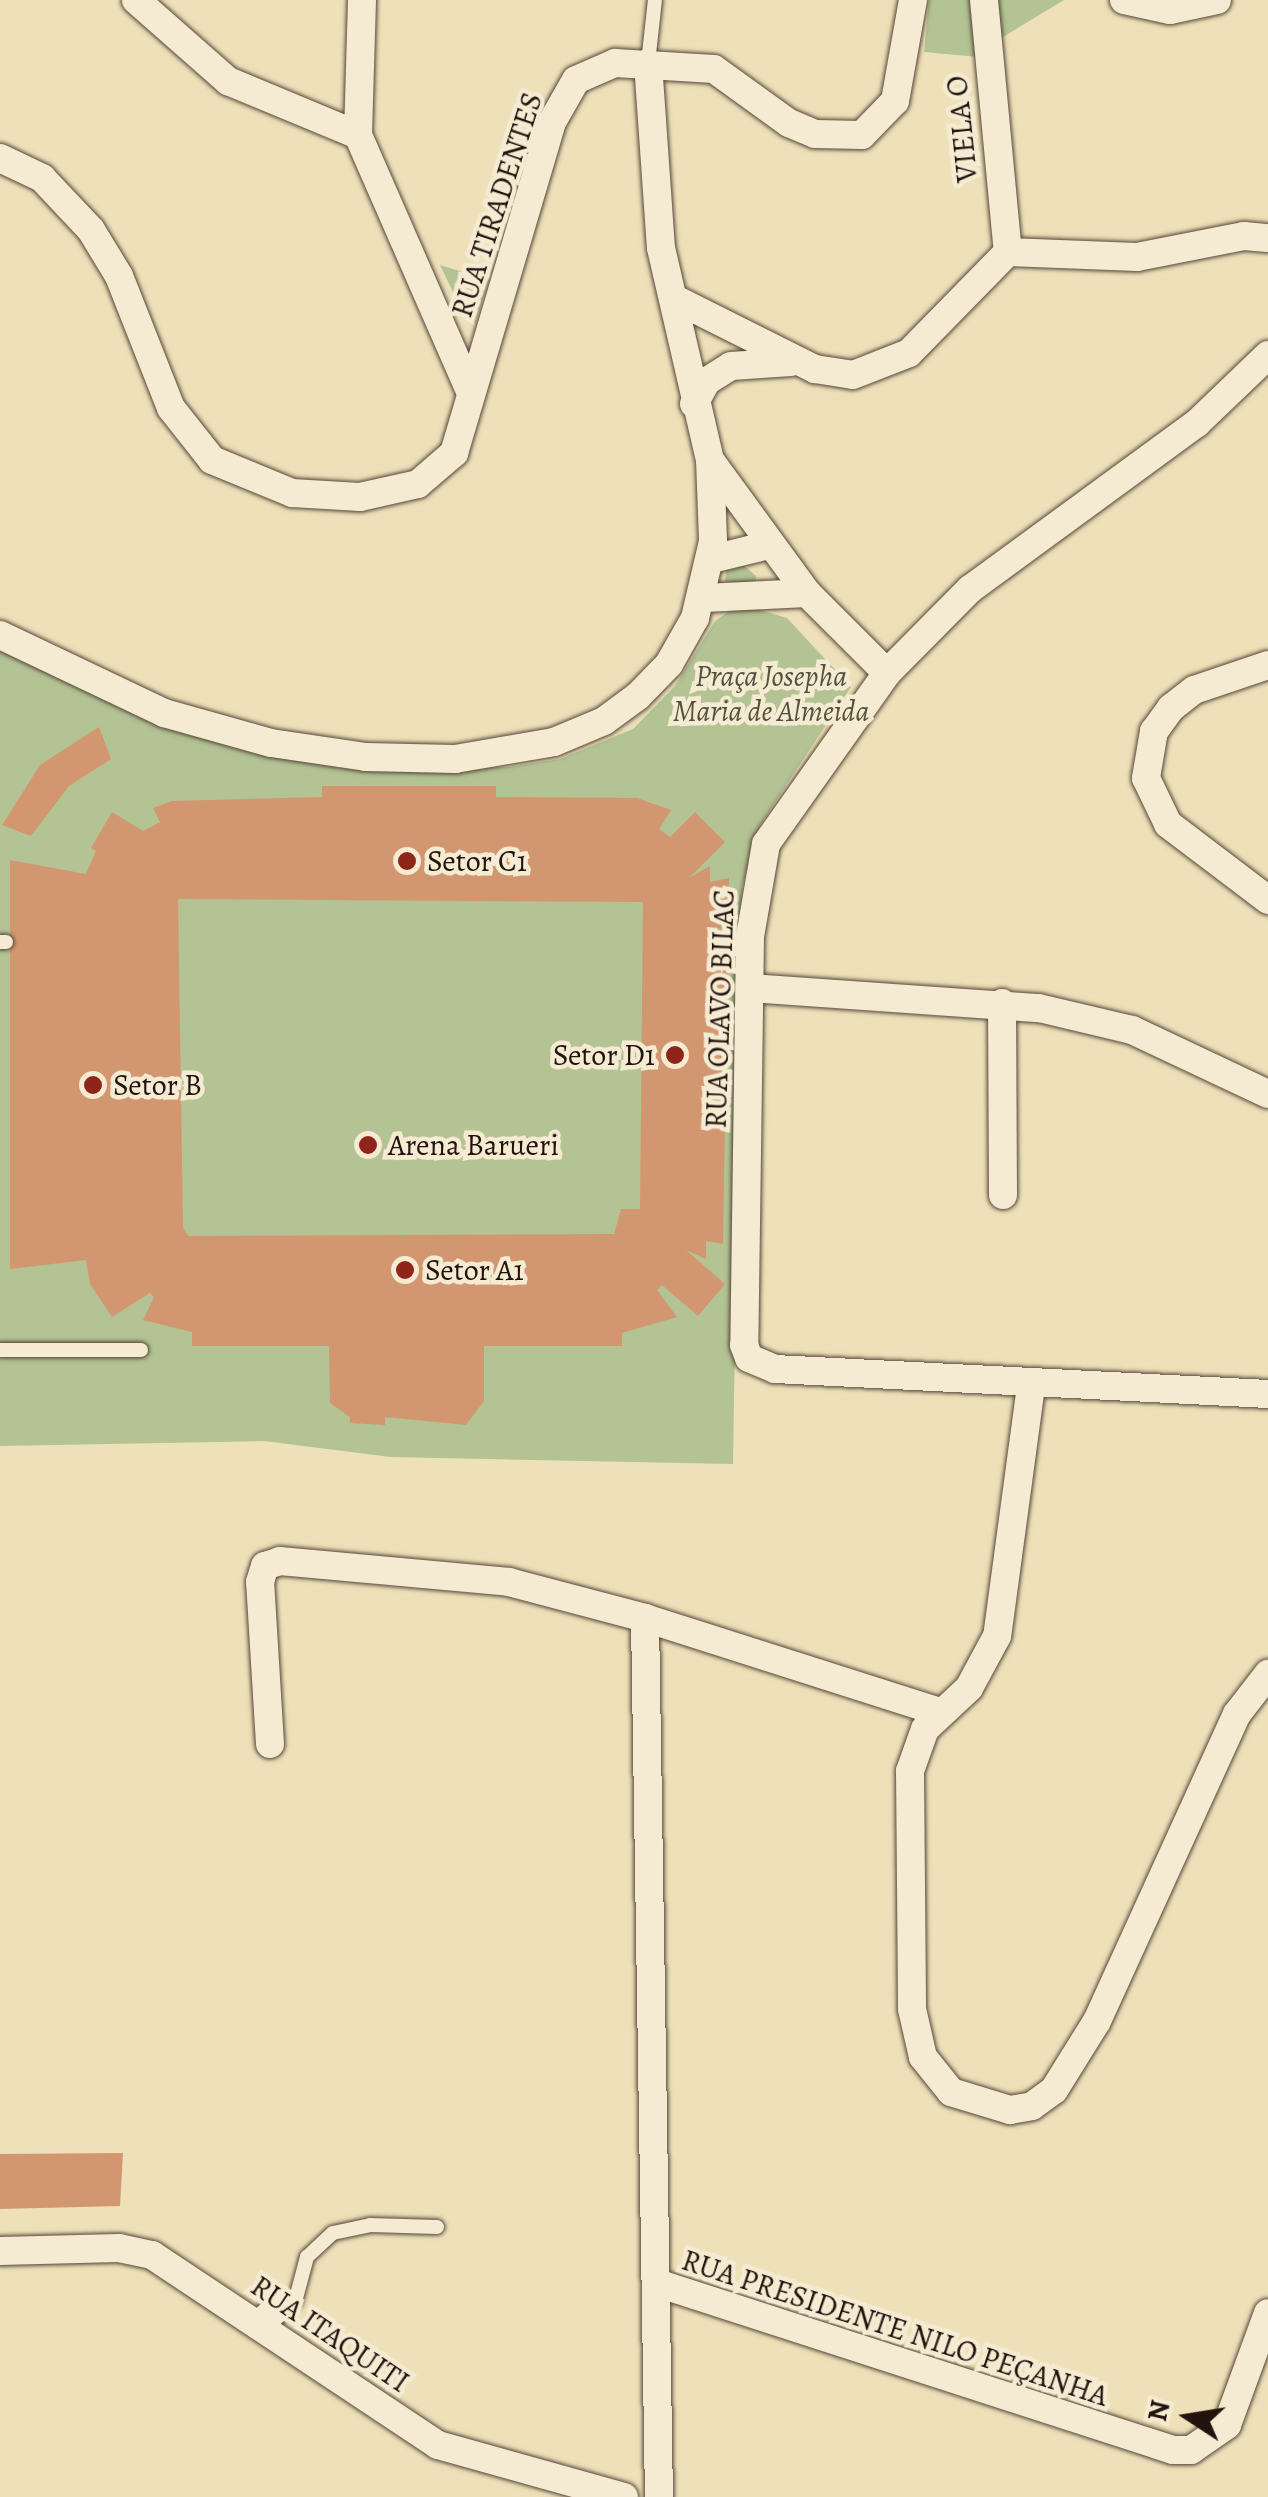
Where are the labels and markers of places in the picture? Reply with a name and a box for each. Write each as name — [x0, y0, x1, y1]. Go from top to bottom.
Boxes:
place label: Setor C1 — [427, 843, 527, 879]
marker: Setor C1 — [396, 850, 418, 872]
place label: Setor D1 — [553, 1037, 655, 1073]
marker: Setor D1 — [664, 1044, 686, 1066]
place label: Setor B — [113, 1067, 202, 1103]
marker: Setor B — [82, 1074, 104, 1096]
place label: Arena Barueri — [388, 1127, 559, 1163]
marker: Arena Barueri — [357, 1134, 379, 1156]
place label: Setor A1 — [425, 1252, 524, 1288]
marker: Setor A1 — [394, 1259, 416, 1281]

